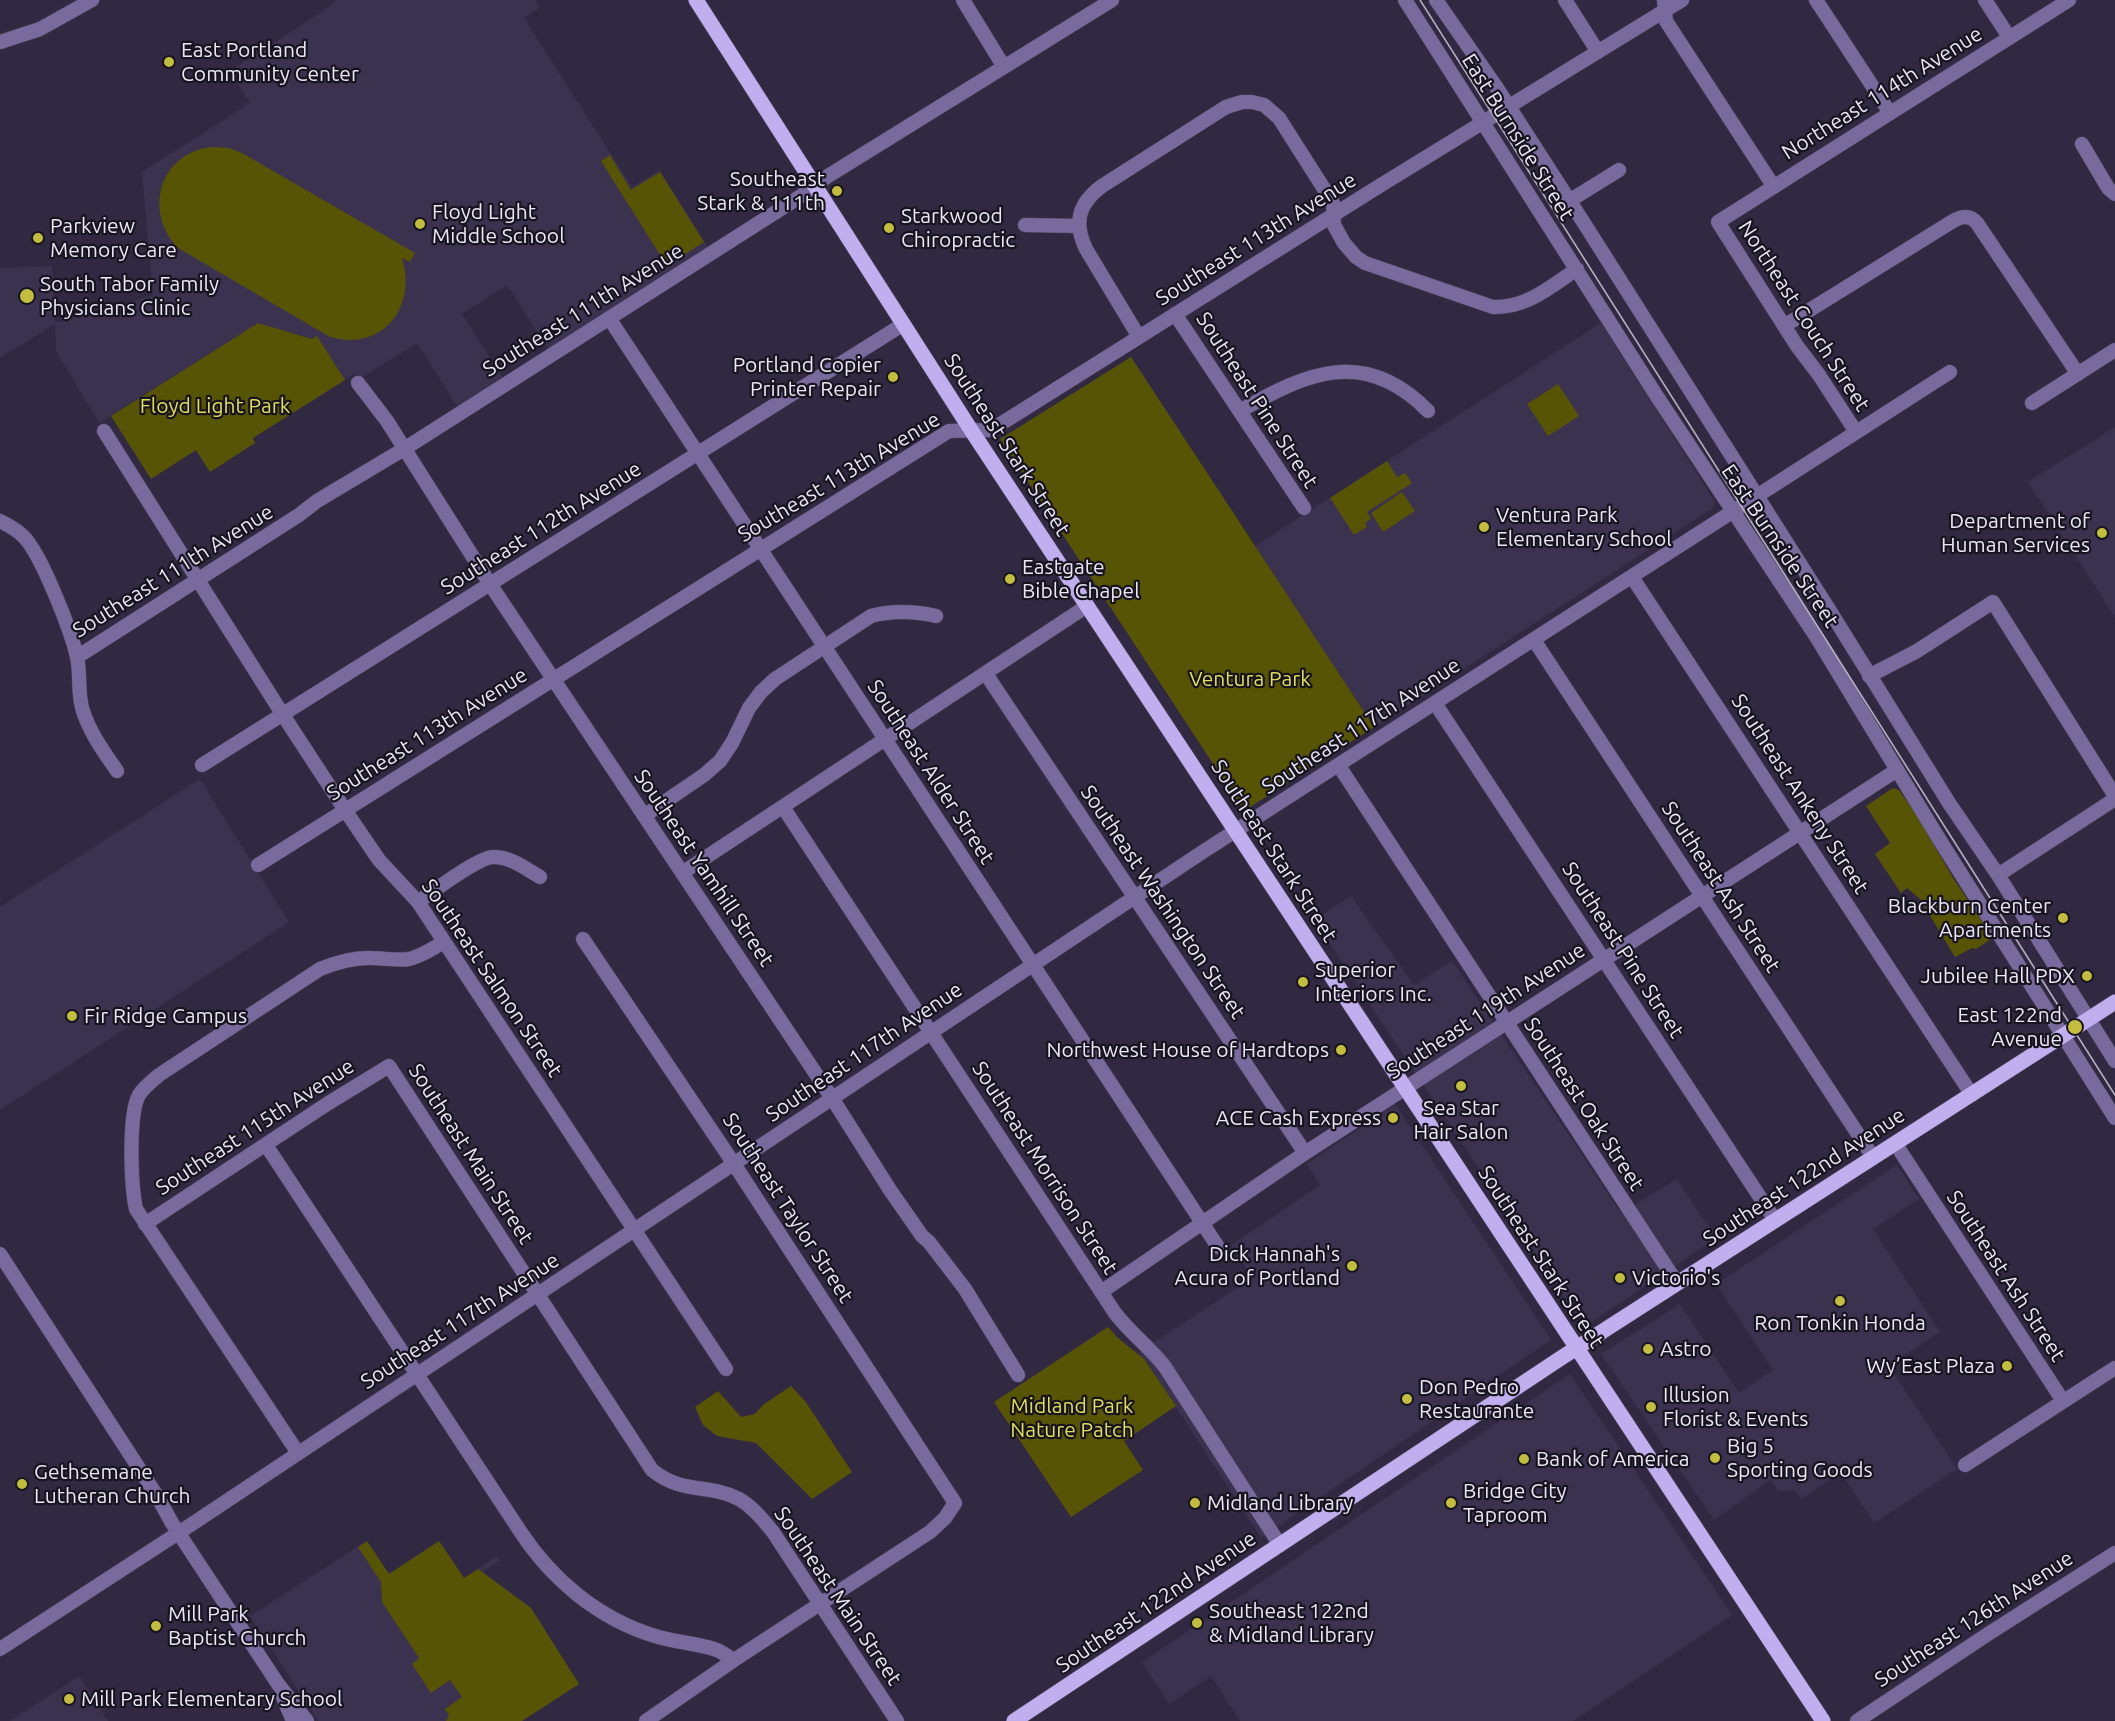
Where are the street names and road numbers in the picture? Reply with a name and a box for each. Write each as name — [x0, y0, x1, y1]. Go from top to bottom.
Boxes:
street label: Northeast 114th Avenue — [1777, 21, 1987, 165]
street label: East Burnside Street — [1457, 49, 1579, 225]
street label: Southeast 113th Avenue — [1151, 167, 1361, 311]
street label: Northeast Couch Street — [1733, 216, 1875, 416]
street label: Southeast 111th Avenue — [478, 238, 688, 382]
street label: Southeast Pine Street — [1191, 307, 1323, 493]
street label: Southeast Stark Street — [939, 349, 1075, 541]
street label: Southeast 113th Avenue — [733, 407, 945, 547]
street label: Southeast 112th Avenue — [436, 456, 646, 600]
street label: East Burnside Street — [1716, 460, 1844, 632]
street label: Southeast 111th Avenue — [68, 499, 278, 643]
street label: Southeast 117th Avenue — [1257, 652, 1465, 800]
street label: Southeast 113th Avenue — [322, 662, 532, 806]
street label: Southeast Alder Street — [862, 675, 1000, 869]
street label: Southeast Ankeny Street — [1726, 689, 1874, 899]
street label: Southeast Stark Street — [1206, 755, 1342, 947]
street label: Southeast Yamhill Street — [629, 765, 779, 971]
street label: Southeast Washington Street — [1075, 781, 1251, 1023]
street label: Southeast Ash Street — [1656, 797, 1786, 977]
street label: Southeast Pine Street — [1557, 857, 1689, 1043]
street label: Southeast Salmon Street — [416, 874, 568, 1082]
street label: Southeast 119th Avenue — [1382, 937, 1590, 1085]
street label: Southeast 117th Avenue — [761, 977, 967, 1127]
street label: Southeast Oak Street — [1519, 1013, 1649, 1195]
street label: Southeast 115th Avenue — [151, 1053, 359, 1201]
street label: Southeast Morrison Street — [967, 1057, 1123, 1279]
street label: Southeast Main Street — [403, 1059, 539, 1249]
street label: Southeast 122nd Avenue — [1698, 1102, 1910, 1252]
street label: Southeast Taylor Street — [717, 1108, 859, 1308]
street label: Southeast Stark Street — [1473, 1161, 1609, 1353]
street label: Southeast Ash Street — [1941, 1186, 2071, 1366]
street label: Southeast 117th Avenue — [356, 1247, 564, 1395]
street label: Southeast Main Street — [769, 1502, 907, 1690]
street label: Southeast 122nd Avenue — [1051, 1526, 1261, 1678]
street label: Southeast 126th Avenue — [1870, 1545, 2078, 1693]

